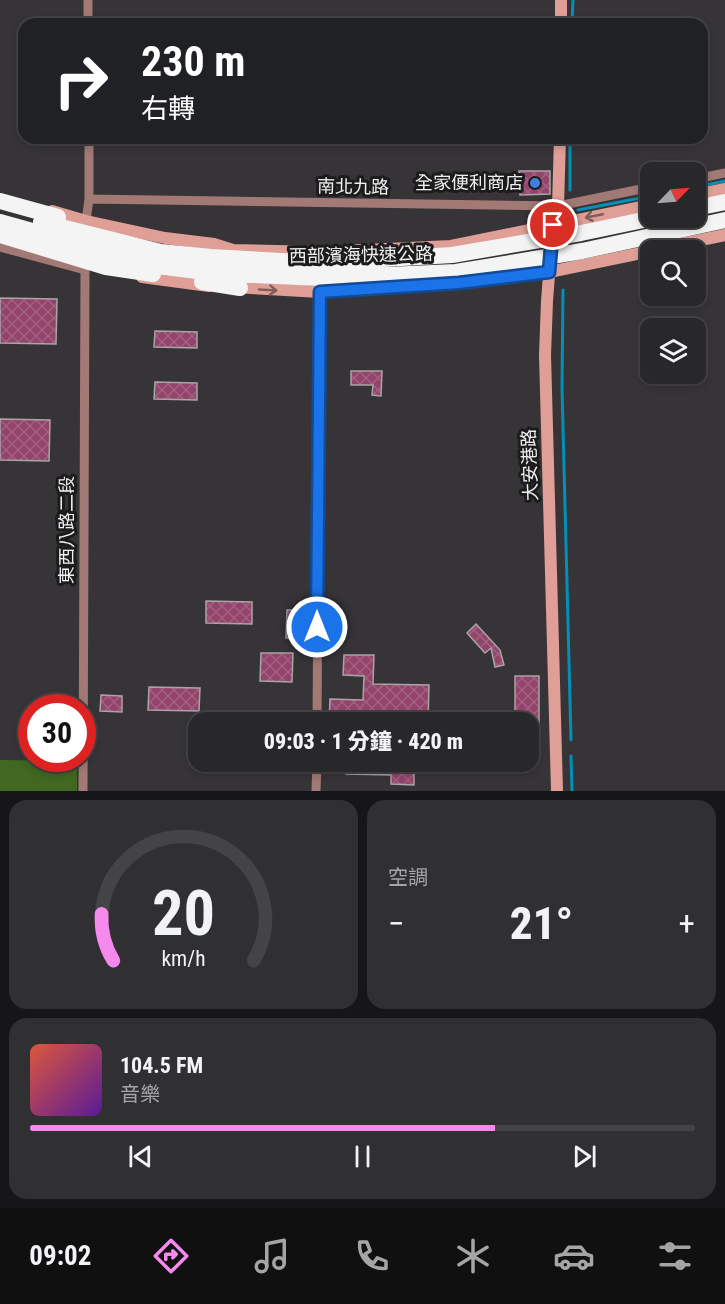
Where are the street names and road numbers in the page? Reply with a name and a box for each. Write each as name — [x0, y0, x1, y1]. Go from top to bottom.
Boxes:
street label: 南北九路 — [317, 175, 389, 198]
street label: 西部濱海快速公路 — [289, 243, 433, 266]
street label: 大安港路 — [518, 429, 541, 501]
street label: 東西八路二段 — [56, 476, 77, 584]

